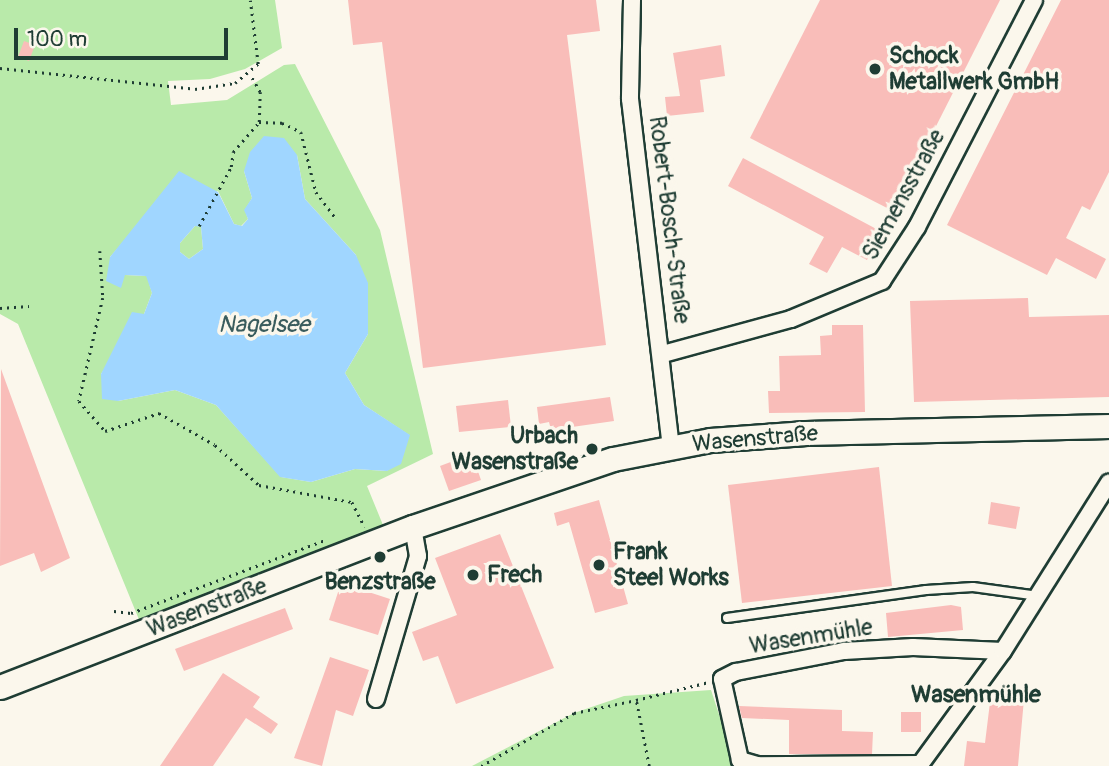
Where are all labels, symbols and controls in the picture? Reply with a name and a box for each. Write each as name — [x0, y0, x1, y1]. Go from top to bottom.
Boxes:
scale bar — [18, 14, 231, 58]
text: 100 m — [27, 26, 87, 53]
place label: Schock Metallwerk GmbH — [889, 42, 1059, 96]
marker: Schock Metallwerk GmbH — [867, 61, 883, 77]
street label: Robert-Bosch-Straße — [643, 115, 695, 325]
street label: Siemensstraße — [857, 125, 951, 265]
water label: Nagelsee — [218, 311, 310, 339]
street label: Wasenstraße — [691, 420, 819, 458]
place label: Urbach Wasenstraße — [452, 422, 578, 476]
marker: Urbach Wasenstraße — [584, 441, 600, 457]
place label: Frank Steel Works — [613, 538, 729, 592]
marker: Benzstraße — [372, 549, 388, 565]
marker: Frank Steel Works — [591, 557, 607, 573]
place label: Frech — [487, 561, 542, 589]
marker: Frech — [465, 567, 481, 583]
place label: Benzstraße — [324, 568, 436, 596]
street label: Wasenstraße — [143, 572, 271, 644]
street label: Wasenmühle — [747, 614, 875, 660]
district label: Wasenmühle — [911, 681, 1041, 709]

